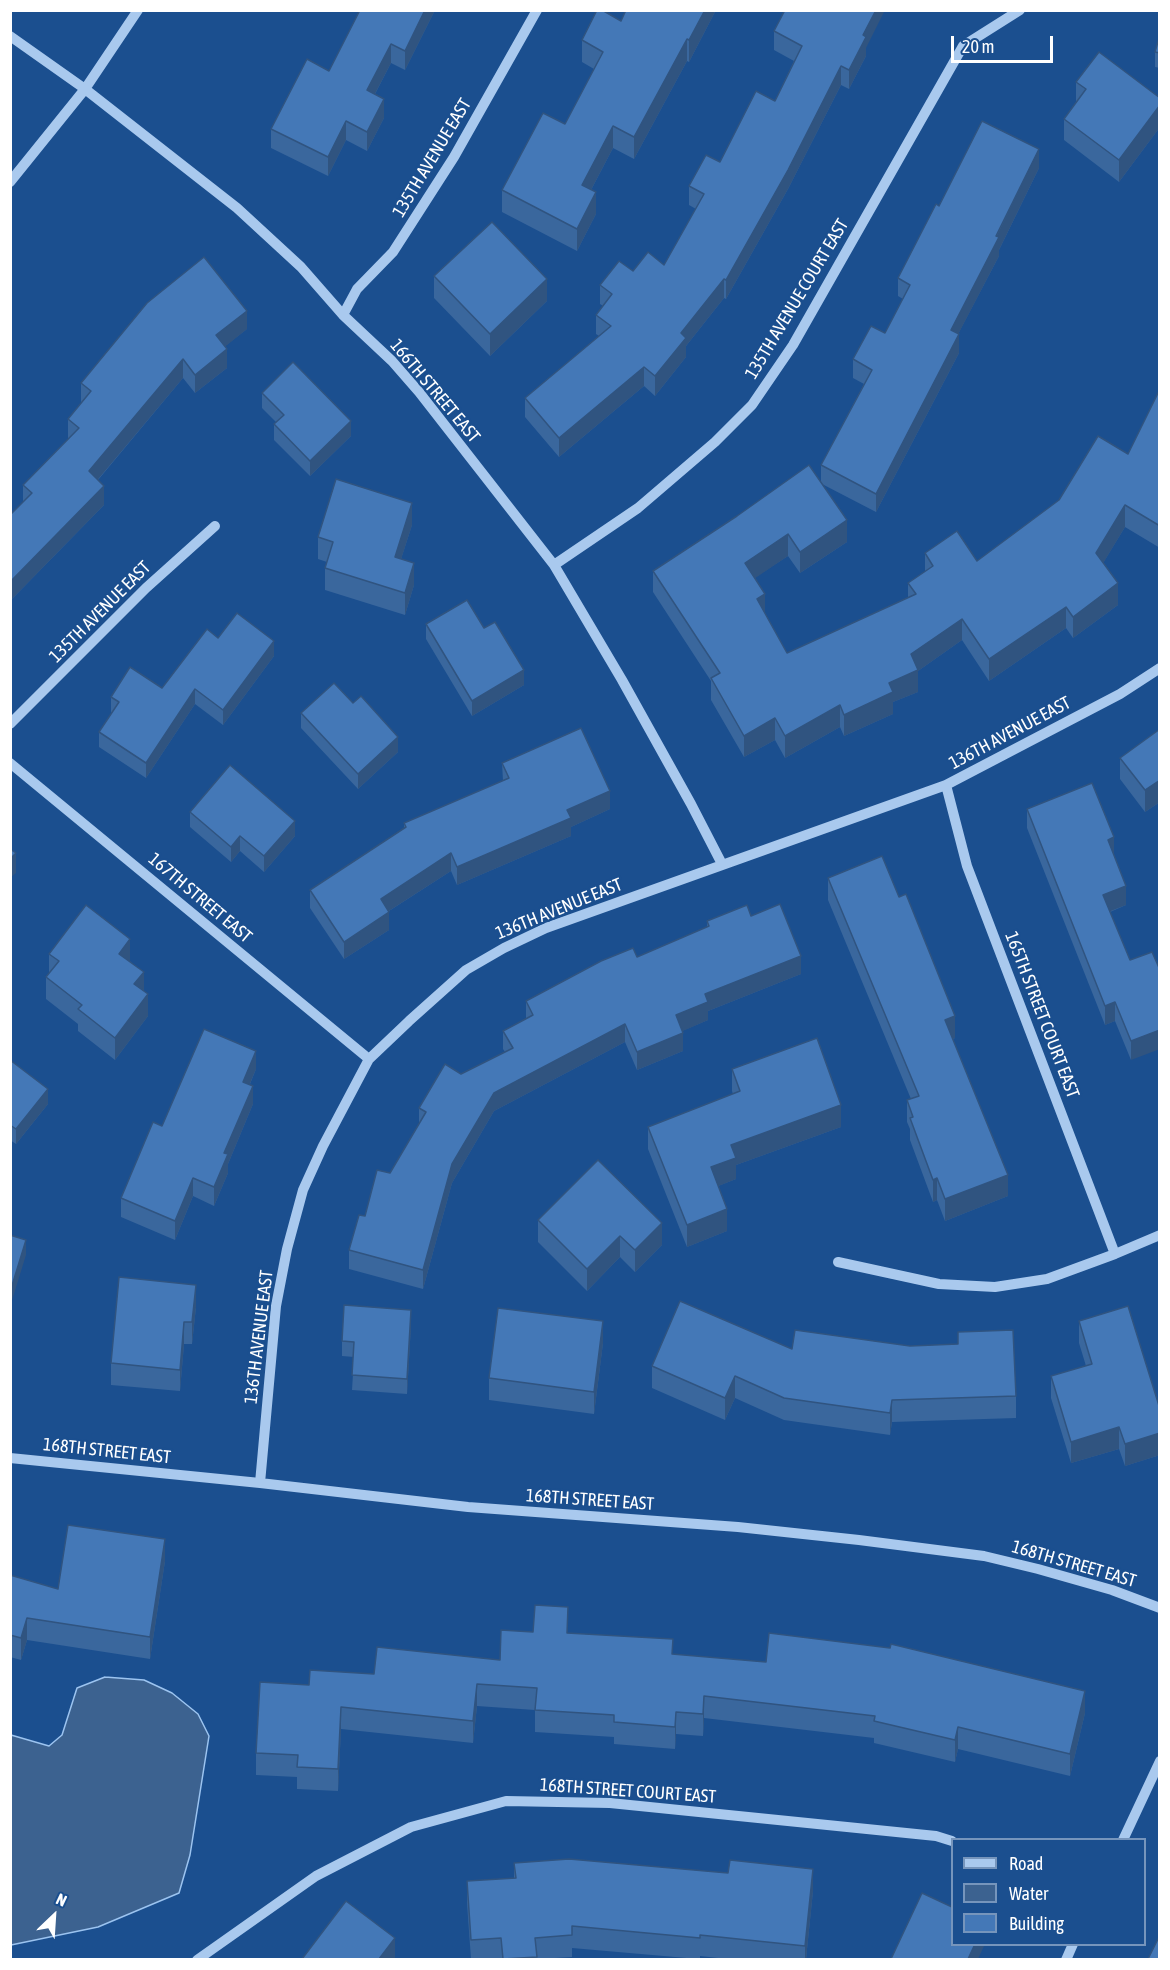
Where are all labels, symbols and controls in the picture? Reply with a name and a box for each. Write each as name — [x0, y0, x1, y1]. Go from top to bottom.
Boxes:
scale bar — [954, 24, 1056, 62]
text: 20 m — [962, 36, 994, 57]
street label: 135TH AVENUE EAST — [388, 95, 476, 221]
street label: 135TH AVENUE COURT EAST — [741, 215, 853, 383]
street label: 166TH STREET EAST — [385, 335, 485, 447]
street label: 135TH AVENUE EAST — [45, 557, 155, 667]
street label: 136TH AVENUE EAST — [946, 692, 1074, 774]
street label: 167TH STREET EAST — [144, 848, 256, 948]
street label: 136TH AVENUE EAST — [493, 874, 625, 944]
street label: 165TH STREET COURT EAST — [1000, 929, 1084, 1101]
street label: 136TH AVENUE EAST — [240, 1269, 278, 1405]
street label: 168TH STREET EAST — [42, 1434, 172, 1468]
street label: 168TH STREET EAST — [525, 1485, 655, 1515]
street label: 168TH STREET EAST — [1009, 1536, 1139, 1592]
street label: 168TH STREET COURT EAST — [539, 1774, 717, 1808]
legend — [951, 1838, 1146, 1946]
text: Road — [1009, 1853, 1043, 1874]
text: Water — [1009, 1883, 1048, 1904]
north arrow — [24, 1886, 84, 1946]
text: N — [54, 1890, 70, 1910]
text: Building — [1009, 1913, 1064, 1934]

